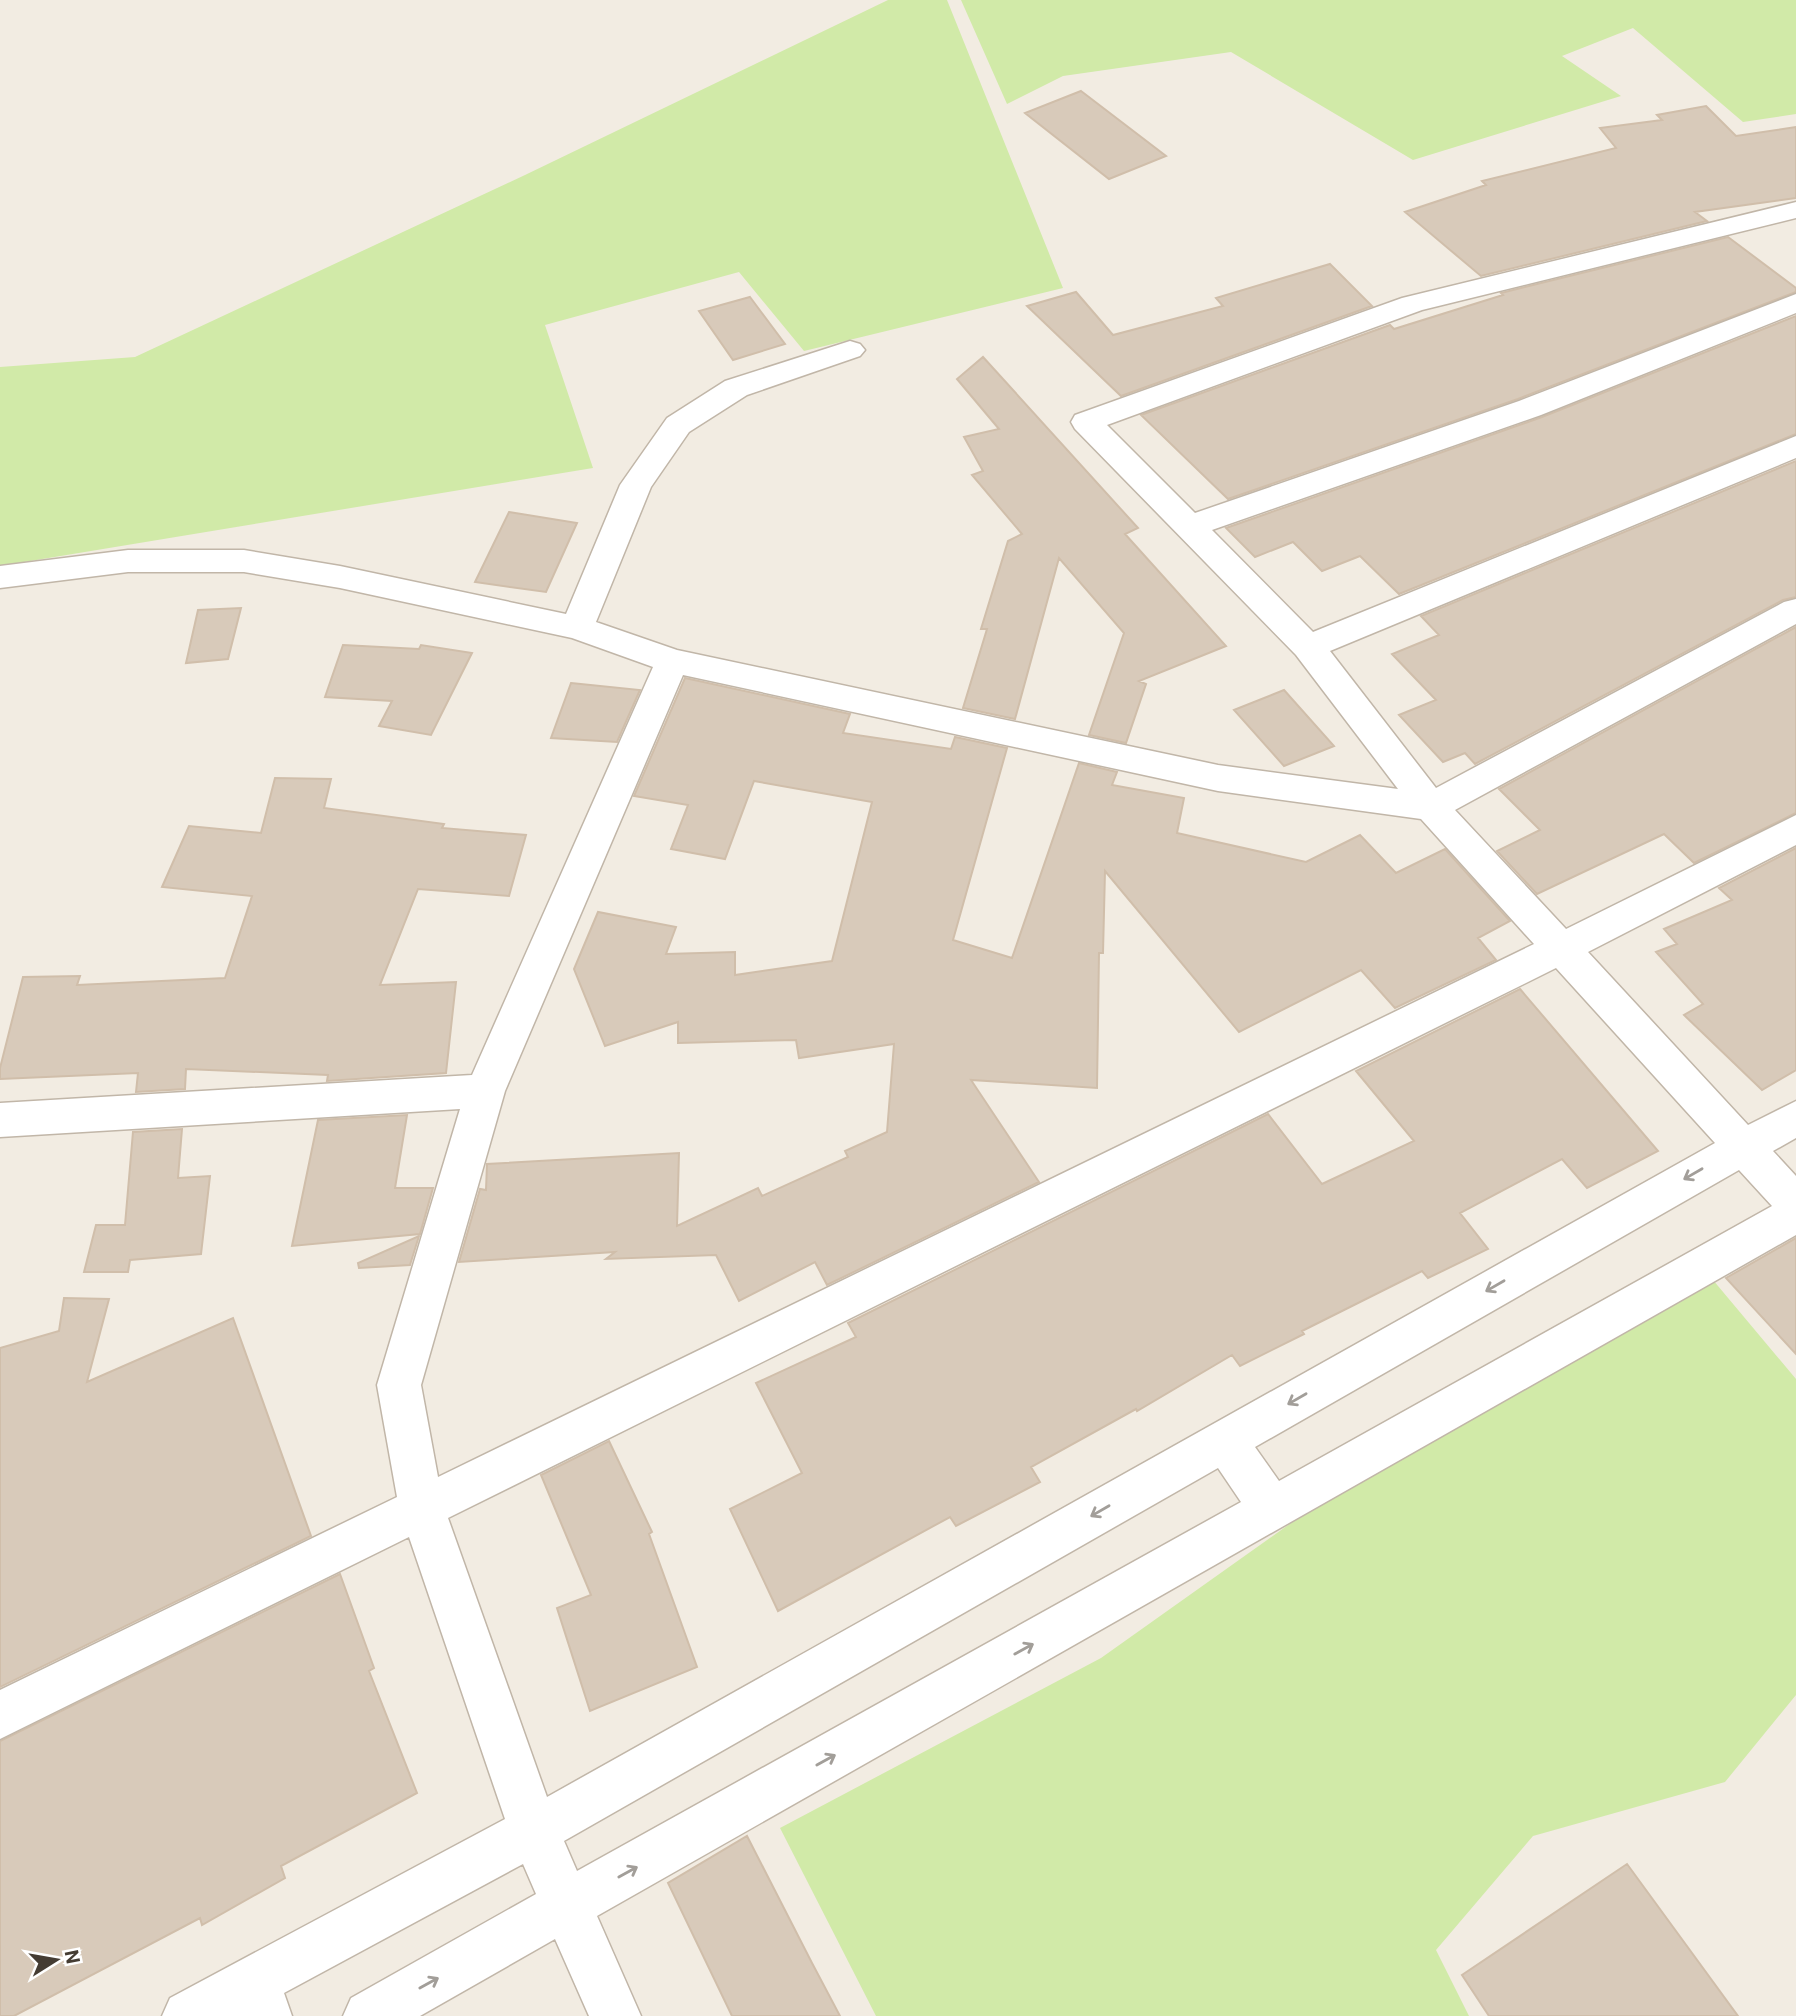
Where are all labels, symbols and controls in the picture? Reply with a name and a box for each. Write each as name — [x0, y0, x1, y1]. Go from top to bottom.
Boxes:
one-way arrow — [1684, 1167, 1704, 1181]
one-way arrow — [1486, 1279, 1506, 1293]
one-way arrow — [1288, 1392, 1308, 1406]
one-way arrow — [1090, 1504, 1110, 1518]
one-way arrow — [1014, 1642, 1034, 1656]
one-way arrow — [815, 1753, 836, 1766]
one-way arrow — [617, 1865, 637, 1879]
north arrow — [21, 1925, 91, 1995]
text: N — [60, 1948, 85, 1966]
one-way arrow — [418, 1976, 439, 1989]

